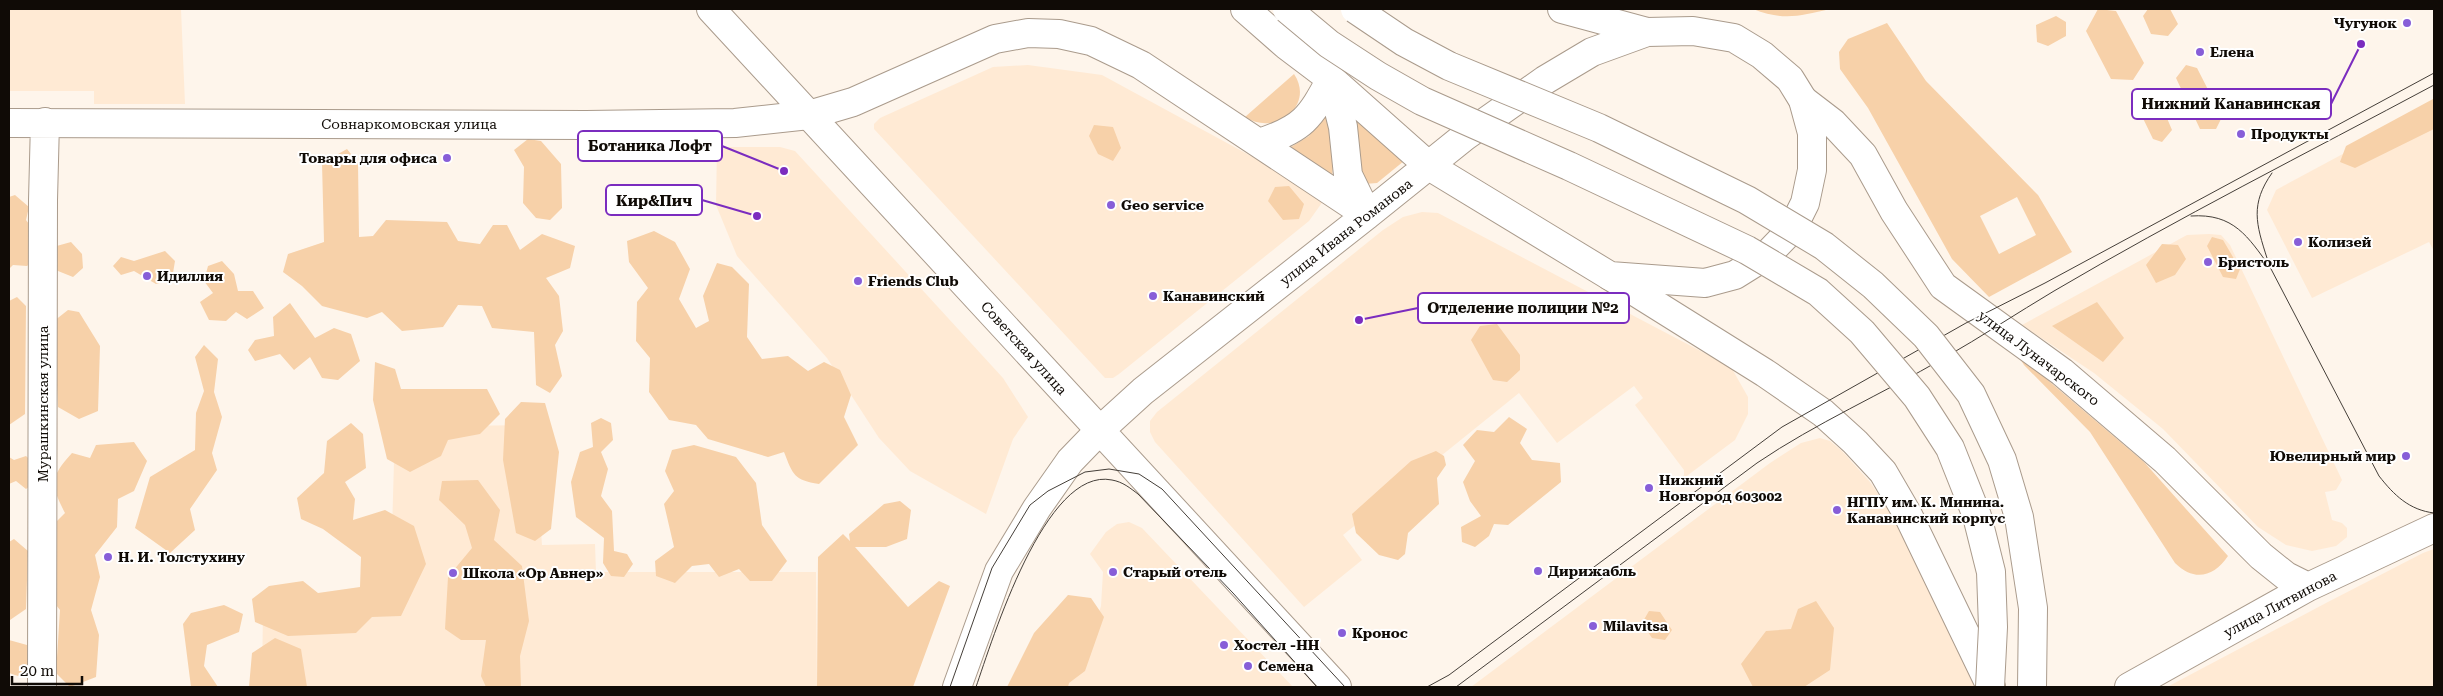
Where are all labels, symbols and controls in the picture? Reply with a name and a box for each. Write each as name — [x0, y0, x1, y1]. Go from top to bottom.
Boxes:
place label: Чугунок — [2334, 15, 2397, 31]
marker: Чугунок — [2401, 17, 2413, 29]
place label: Елена — [2210, 44, 2255, 60]
marker: Елена — [2194, 46, 2206, 58]
callout: Нижний Канавинская — [2132, 89, 2331, 119]
text: Нижний Канавинская — [2142, 95, 2321, 113]
street label: Совнаркомовская улица — [321, 116, 497, 132]
place label: Продукты — [2251, 126, 2329, 142]
marker: Продукты — [2235, 128, 2247, 140]
callout: Ботаника Лофт — [578, 131, 722, 161]
text: Ботаника Лофт — [588, 137, 712, 155]
place label: Товары для офиса — [299, 150, 438, 166]
marker: Товары для офиса — [441, 152, 453, 164]
street label: улица Ивана Романова — [1277, 175, 1416, 289]
callout: Кир&Пич — [606, 185, 702, 215]
text: Кир&Пич — [616, 192, 692, 210]
place label: Geo service — [1121, 197, 1204, 213]
marker: Geo service — [1105, 199, 1117, 211]
place label: Колизей — [2308, 234, 2372, 250]
marker: Колизей — [2292, 236, 2304, 248]
place label: Бристоль — [2218, 254, 2290, 270]
marker: Бристоль — [2202, 256, 2214, 268]
place label: Идиллия — [157, 268, 223, 284]
marker: Идиллия — [141, 270, 153, 282]
place label: Friends Club — [868, 273, 959, 289]
marker: Friends Club — [852, 275, 864, 287]
place label: Канавинский — [1163, 288, 1265, 304]
marker: Канавинский — [1147, 290, 1159, 302]
callout: Отделение полиции №2 — [1418, 293, 1629, 323]
street label: Советская улица — [978, 298, 1070, 398]
text: Отделение полиции №2 — [1427, 299, 1619, 317]
street label: улица Луначарского — [1975, 307, 2103, 409]
street label: Мурашкинская улица — [35, 325, 51, 482]
place label: Ювелирный мир — [2270, 448, 2396, 464]
marker: Ювелирный мир — [2400, 450, 2412, 462]
place label: Нижний Новгород 603002 — [1659, 472, 1782, 504]
marker: Нижний Новгород 603002 — [1643, 482, 1655, 494]
place label: НГПУ им. К. Минина. Канавинский корпус — [1847, 494, 2005, 526]
marker: НГПУ им. К. Минина. Канавинский корпус — [1831, 504, 1843, 516]
place label: Н. И. Толстухину — [118, 549, 245, 565]
marker: Н. И. Толстухину — [102, 551, 114, 563]
place label: Дирижабль — [1548, 563, 1637, 579]
place label: Старый отель — [1123, 564, 1228, 580]
place label: Школа «Ор Авнер» — [463, 565, 604, 581]
marker: Дирижабль — [1532, 565, 1544, 577]
marker: Старый отель — [1107, 566, 1119, 578]
marker: Школа «Ор Авнер» — [447, 567, 459, 579]
street label: улица Литвинова — [2221, 567, 2339, 640]
place label: Milavitsa — [1603, 618, 1669, 634]
marker: Milavitsa — [1587, 620, 1599, 632]
place label: Кронос — [1352, 625, 1408, 641]
marker: Кронос — [1336, 627, 1348, 639]
place label: Хостел -НН — [1234, 637, 1320, 653]
marker: Хостел -НН — [1218, 639, 1230, 651]
scale bar — [12, 654, 82, 686]
place label: Семена — [1258, 658, 1314, 674]
marker: Семена — [1242, 660, 1254, 672]
text: 20 m — [20, 662, 55, 680]

